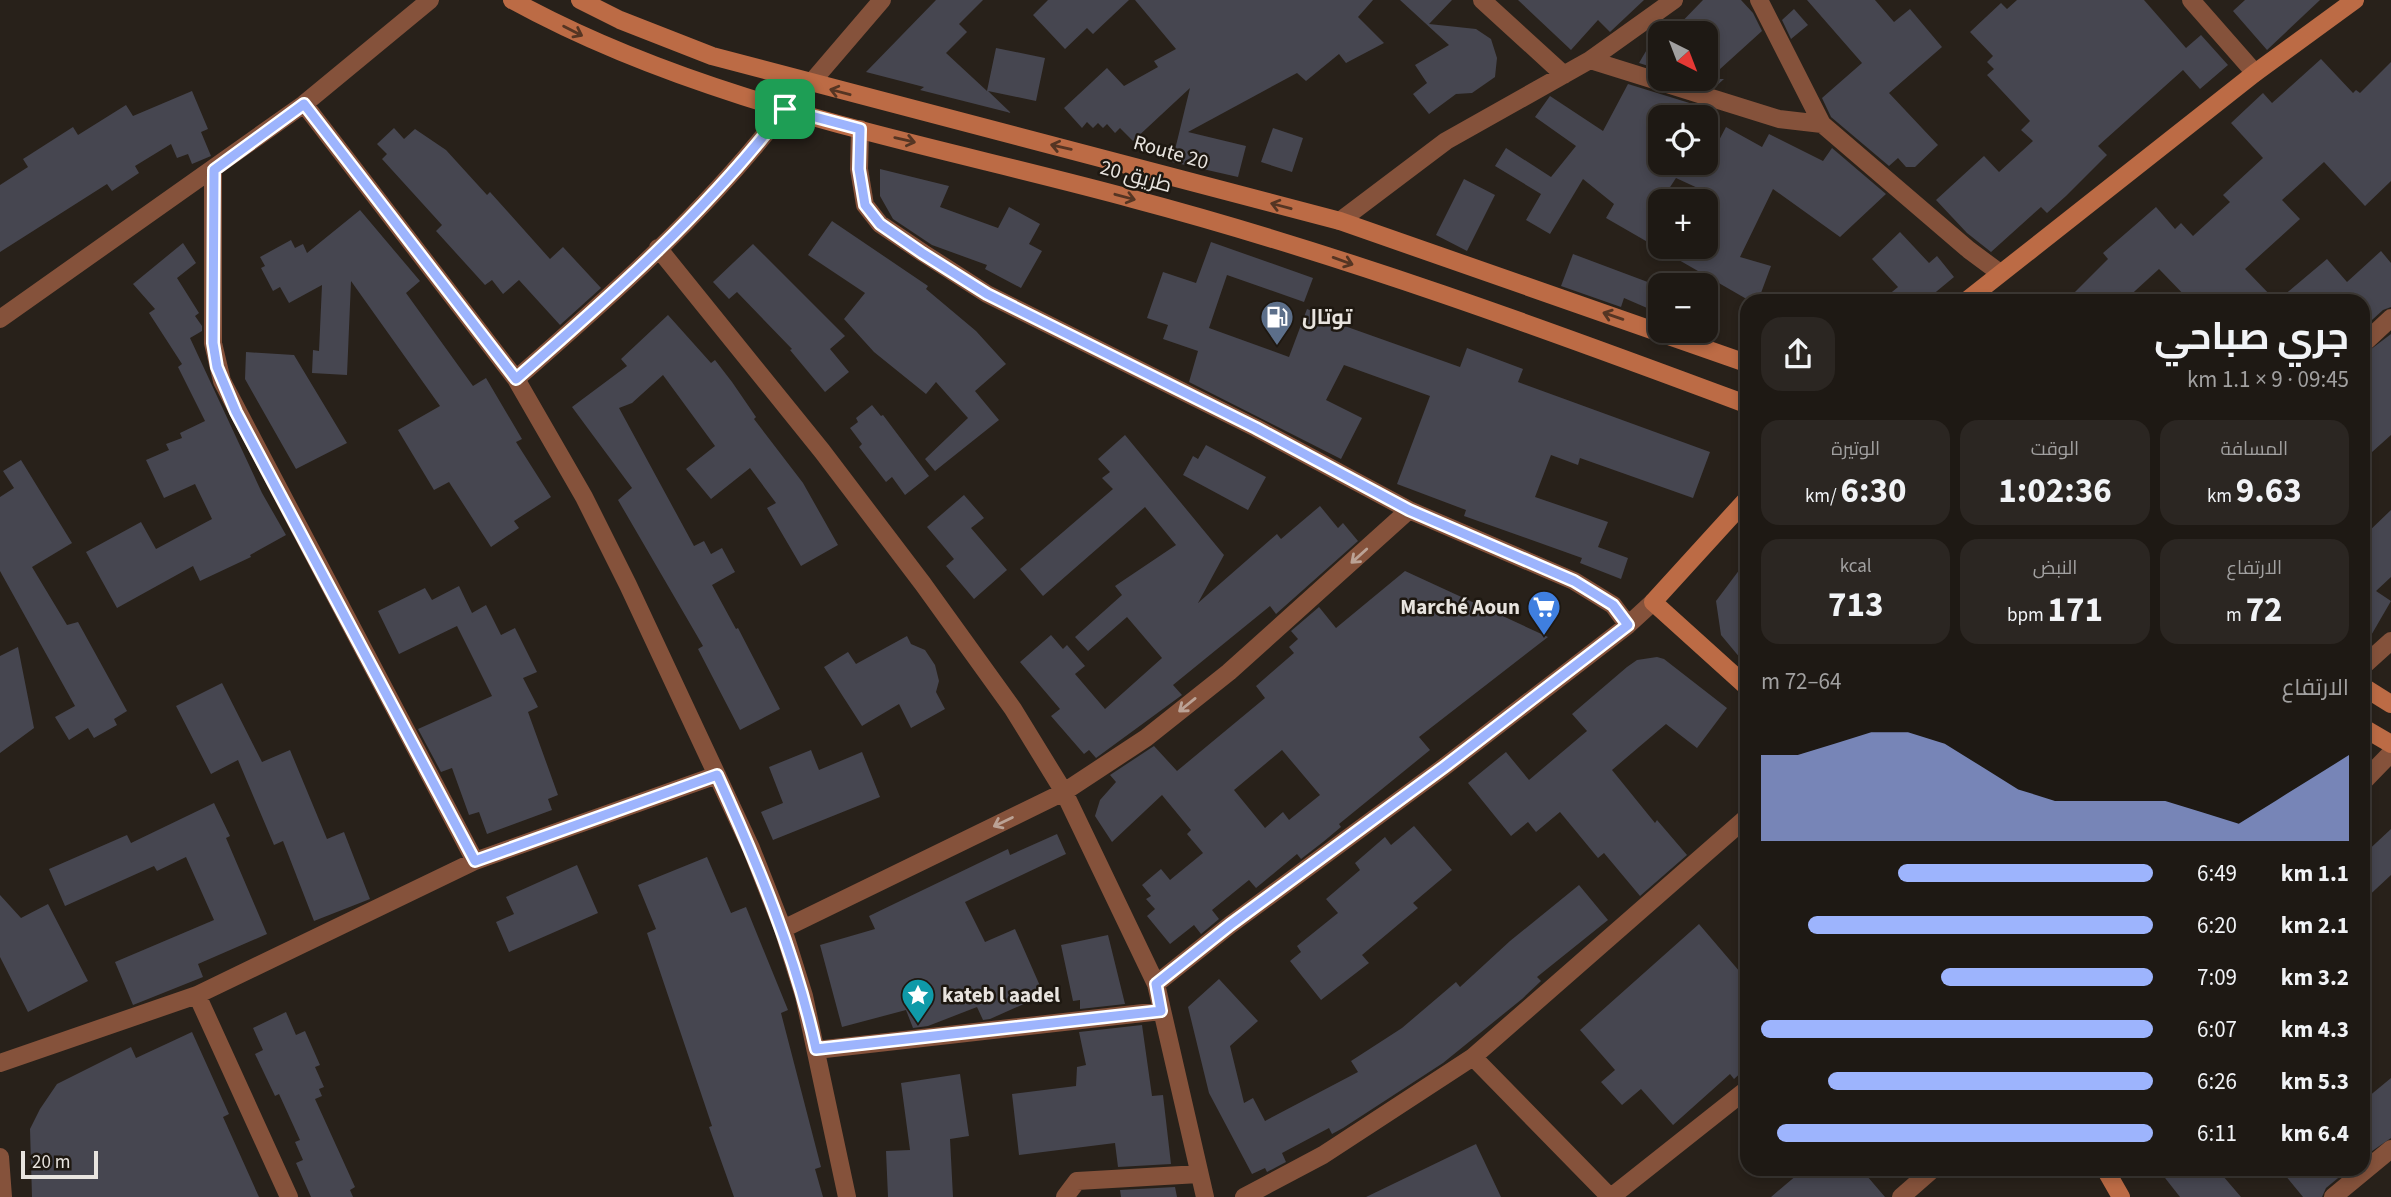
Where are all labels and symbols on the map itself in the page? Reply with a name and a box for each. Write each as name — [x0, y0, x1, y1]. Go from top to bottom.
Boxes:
north arrow — [1648, 21, 1718, 91]
one-way arrow — [562, 25, 583, 39]
pin — [755, 79, 815, 139]
one-way arrow — [829, 85, 852, 98]
street label: Route 20 — [1130, 127, 1212, 177]
one-way arrow — [893, 134, 916, 147]
one-way arrow — [1050, 139, 1073, 153]
street label: طريق 20 — [1097, 152, 1175, 200]
one-way arrow — [1113, 191, 1136, 204]
one-way arrow — [1270, 199, 1293, 212]
one-way arrow — [1332, 256, 1354, 268]
fuel station icon: توتال — [1258, 298, 1296, 347]
place label: توتال — [1302, 302, 1353, 332]
one-way arrow — [1602, 309, 1624, 321]
one-way arrow — [1350, 548, 1368, 564]
supermarket icon: Marché Aoun — [1525, 588, 1563, 637]
place label: Marché Aoun — [1400, 592, 1520, 622]
one-way arrow — [1178, 698, 1197, 713]
one-way arrow — [993, 815, 1014, 829]
place icon: kateb l aadel — [899, 976, 937, 1025]
place label: kateb l aadel — [942, 980, 1060, 1010]
scale bar — [21, 1148, 98, 1180]

